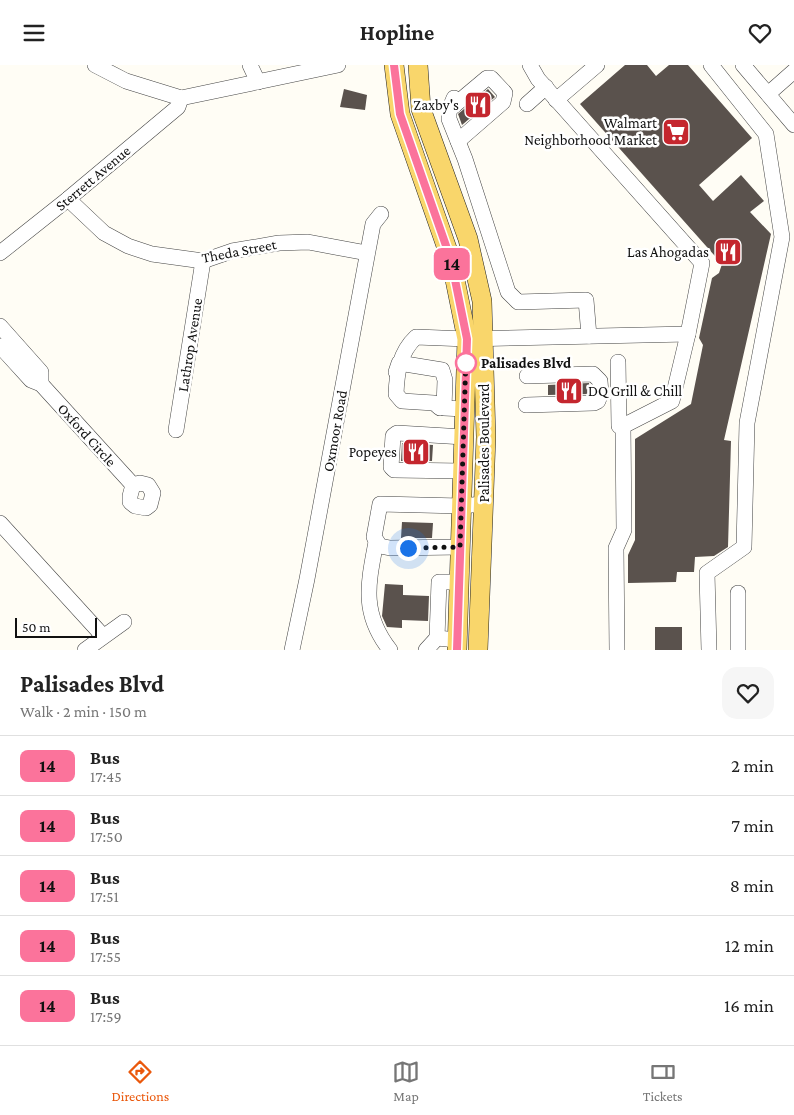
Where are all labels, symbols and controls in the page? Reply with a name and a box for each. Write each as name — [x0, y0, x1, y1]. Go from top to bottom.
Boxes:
icon: menu — [20, 19, 48, 47]
icon: heart — [746, 19, 774, 47]
text: Hopline — [360, 20, 434, 45]
restaurant icon: Zaxby's — [463, 90, 493, 120]
place label: Zaxby's — [413, 97, 459, 114]
place label: Walmart Neighborhood Market — [524, 115, 658, 149]
supermarket icon: Walmart Neighborhood Market — [661, 117, 691, 147]
street label: Sterrett Avenue — [52, 142, 134, 214]
street label: Theda Street — [200, 236, 279, 266]
restaurant icon: Las Ahogadas — [713, 237, 743, 267]
place label: Las Ahogadas — [627, 244, 709, 261]
line badge: 14 — [430, 248, 474, 280]
text: 14 — [444, 254, 460, 274]
street label: Lathrop Avenue — [175, 297, 206, 393]
marker: Palisades Blvd — [455, 352, 477, 374]
place label: Palisades Blvd — [481, 355, 572, 371]
restaurant icon: DQ Grill & Chill — [554, 376, 584, 406]
street label: Palisades Boulevard — [476, 383, 492, 502]
place label: DQ Grill & Chill — [588, 383, 682, 399]
street label: Oxmoor Road — [320, 389, 350, 473]
street label: Oxford Circle — [55, 400, 120, 470]
restaurant icon: Popeyes — [401, 437, 431, 467]
place label: Popeyes — [349, 444, 397, 461]
your location — [396, 536, 421, 561]
scale bar — [15, 615, 98, 638]
text: 50 m — [22, 619, 50, 635]
button: heart — [722, 667, 774, 719]
text: Palisades Blvd — [20, 670, 164, 697]
text: Walk · 2 min · 150 m — [20, 703, 147, 720]
text: Bus — [90, 747, 120, 768]
text: 2 min — [731, 755, 774, 776]
text: 14 — [39, 756, 56, 776]
text: 17:45 — [90, 768, 122, 785]
text: Bus — [90, 807, 120, 828]
text: 7 min — [731, 815, 774, 836]
text: 14 — [39, 816, 56, 836]
text: 17:50 — [90, 828, 123, 845]
text: Bus — [90, 867, 120, 888]
text: 8 min — [730, 875, 774, 896]
text: 14 — [39, 876, 56, 896]
text: 17:51 — [90, 888, 119, 905]
text: Bus — [90, 927, 120, 948]
text: 12 min — [725, 935, 774, 956]
text: 14 — [39, 936, 56, 956]
text: 17:55 — [90, 948, 121, 965]
text: Bus — [90, 987, 120, 1008]
text: 16 min — [724, 995, 774, 1016]
text: 14 — [39, 996, 56, 1016]
text: 17:59 — [90, 1008, 122, 1025]
tab: Directions — [111, 1058, 169, 1104]
tab: Map — [392, 1058, 420, 1104]
tab: Tickets — [643, 1058, 683, 1104]

